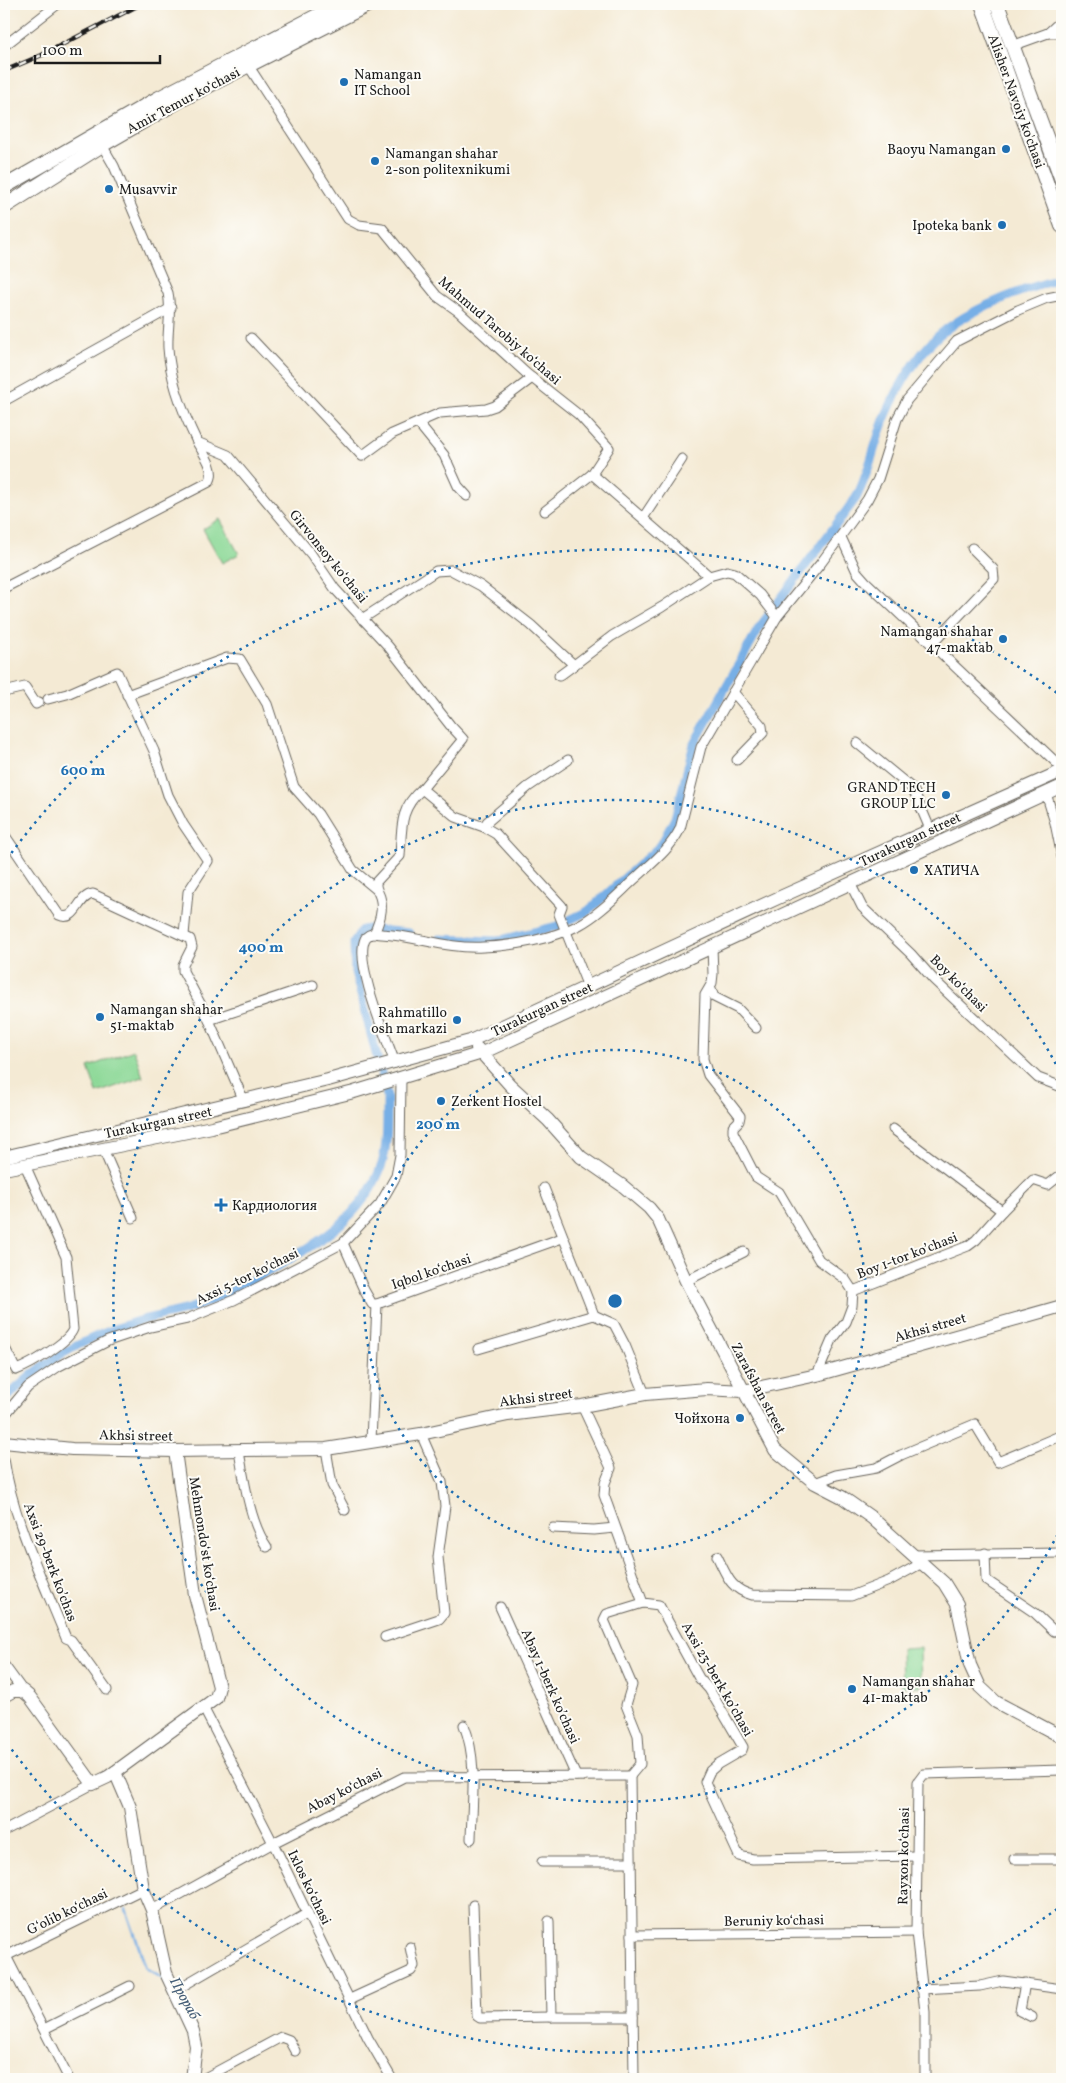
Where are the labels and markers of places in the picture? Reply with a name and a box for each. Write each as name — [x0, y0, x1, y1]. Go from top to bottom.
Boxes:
place label: Namangan IT School — [354, 66, 422, 101]
marker: Namangan IT School — [338, 76, 350, 88]
place label: Baoyu Namangan — [887, 141, 996, 160]
marker: Baoyu Namangan — [1000, 143, 1012, 155]
place label: Namangan shahar 2-son politexnikumi — [385, 145, 510, 180]
marker: Namangan shahar 2-son politexnikumi — [369, 155, 381, 167]
place label: Musavvir — [119, 181, 177, 200]
marker: Musavvir — [103, 183, 115, 195]
place label: Ipoteka bank — [912, 217, 992, 236]
marker: Ipoteka bank — [996, 219, 1008, 231]
place label: Namangan shahar 47-maktab — [880, 623, 993, 658]
marker: Namangan shahar 47-maktab — [997, 633, 1009, 645]
place label: GRAND TECH GROUP LLC — [847, 779, 936, 814]
marker: GRAND TECH GROUP LLC — [940, 789, 952, 801]
place label: ХАТИЧА — [924, 862, 980, 881]
marker: ХАТИЧА — [908, 864, 920, 876]
place label: Namangan shahar 51-maktab — [110, 1001, 223, 1036]
place label: Rahmatillo osh markazi — [371, 1004, 447, 1039]
marker: Namangan shahar 51-maktab — [94, 1011, 106, 1023]
marker: Rahmatillo osh markazi — [451, 1014, 463, 1026]
place label: Zerkent Hostel — [451, 1093, 542, 1112]
marker: Zerkent Hostel — [435, 1095, 447, 1107]
place label: Кардиология — [232, 1197, 317, 1216]
marker: Кардиология — [214, 1198, 228, 1212]
centre of rings — [606, 1292, 624, 1310]
place label: Чойхона — [674, 1410, 730, 1429]
marker: Чойхона — [734, 1412, 746, 1424]
place label: Namangan shahar 41-maktab — [862, 1673, 975, 1708]
marker: Namangan shahar 41-maktab — [846, 1683, 858, 1695]

